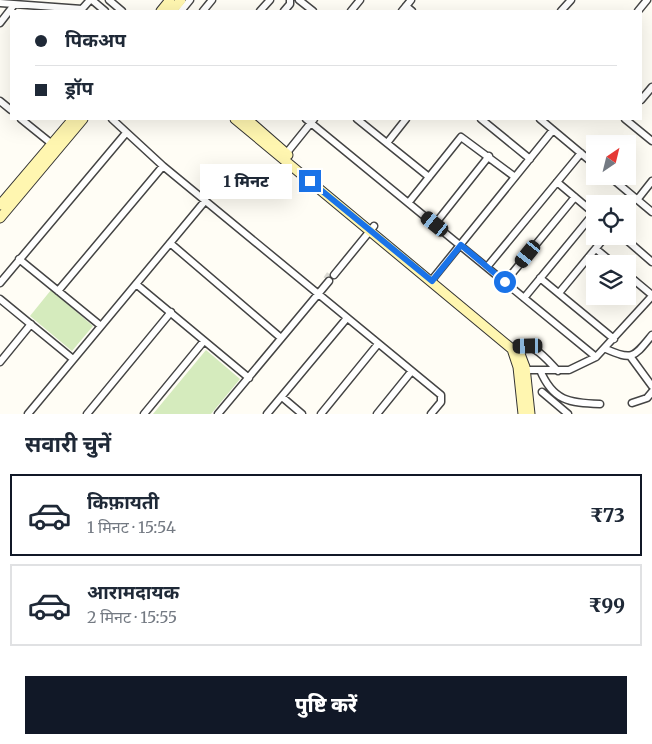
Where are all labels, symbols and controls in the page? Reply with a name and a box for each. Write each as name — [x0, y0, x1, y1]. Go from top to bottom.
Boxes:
text: पिकअप — [65, 28, 126, 52]
text: ड्रॉप — [65, 76, 93, 100]
north arrow — [586, 135, 636, 185]
map controls — [586, 135, 636, 305]
callout: 1 मिनट — [200, 164, 292, 198]
route end — [299, 170, 321, 192]
text: 1 मिनट — [223, 171, 269, 191]
button: locate — [586, 195, 636, 245]
car — [418, 209, 451, 239]
car — [512, 238, 543, 270]
button: layers — [586, 255, 636, 305]
route start — [494, 271, 516, 293]
car — [512, 338, 543, 354]
text: सवारी चुनें — [25, 430, 111, 458]
text: किफ़ायती — [87, 490, 159, 514]
icon: car — [27, 493, 72, 538]
text: ₹73 — [590, 503, 625, 527]
text: 1 मिनट · 15:54 — [87, 517, 176, 537]
text: आरामदायक — [87, 580, 179, 604]
icon: car — [27, 583, 72, 628]
text: ₹99 — [588, 593, 625, 617]
text: 2 मिनट · 15:55 — [87, 607, 177, 627]
button: पुष्टि करें — [25, 676, 627, 734]

